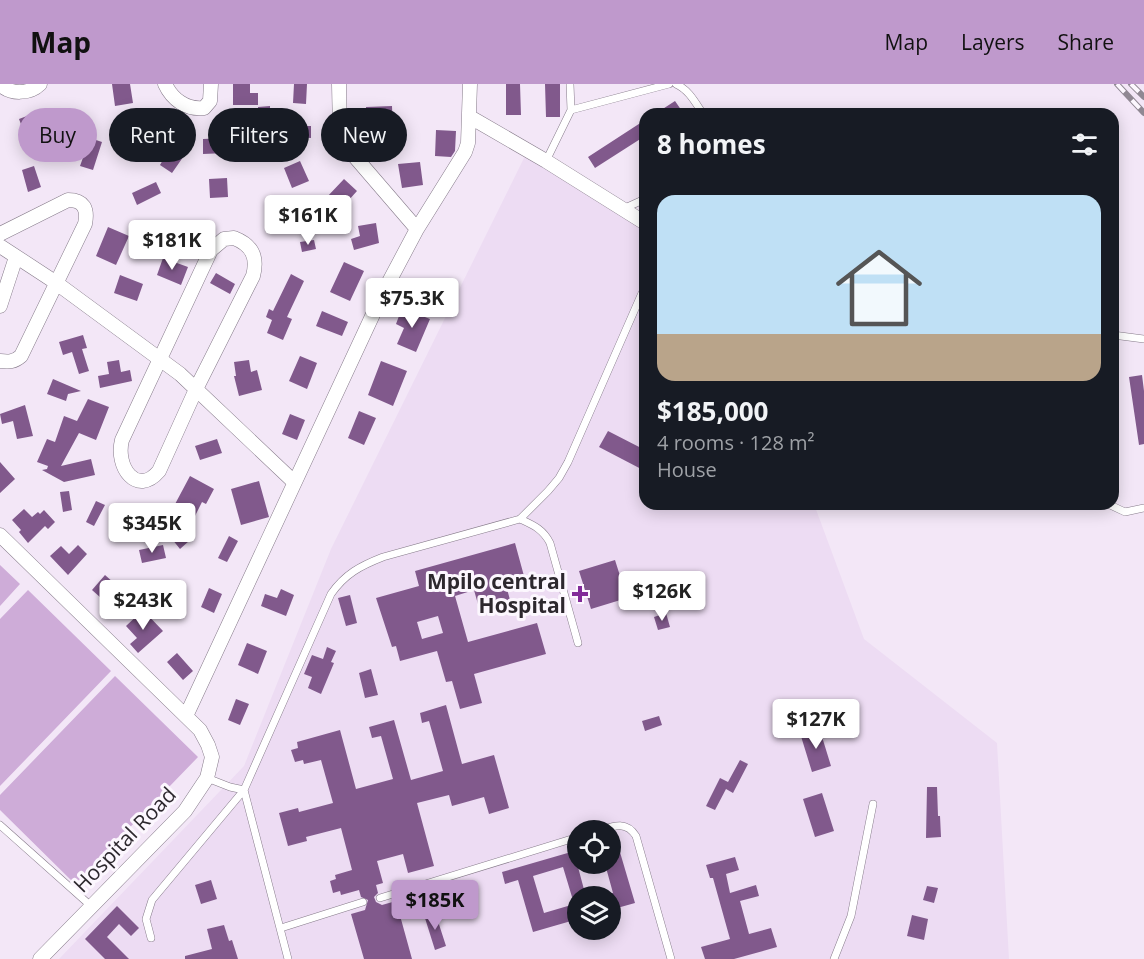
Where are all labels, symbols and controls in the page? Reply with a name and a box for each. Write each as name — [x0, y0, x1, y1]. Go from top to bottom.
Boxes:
text: Map — [30, 23, 91, 61]
text: Map — [885, 28, 928, 56]
text: Layers — [961, 28, 1025, 56]
text: Share — [1058, 28, 1114, 56]
chip: Buy — [18, 108, 97, 162]
chip: Rent — [109, 108, 196, 162]
chip: Filters — [208, 108, 309, 162]
chip: New — [321, 108, 407, 162]
text: 8 homes — [657, 126, 766, 162]
icon: filters — [1068, 128, 1101, 161]
pin: $161K — [266, 195, 350, 246]
text: $161K — [278, 201, 338, 228]
pin: $181K — [130, 220, 214, 271]
text: $181K — [142, 226, 202, 253]
icon: home — [825, 234, 933, 342]
pin: $75.3K — [363, 278, 461, 329]
text: $75.3K — [380, 284, 444, 311]
text: $185,000 — [657, 393, 768, 429]
text: 4 rooms · 128 m² — [657, 429, 815, 456]
text: House — [657, 456, 717, 483]
pin: $345K — [110, 503, 194, 554]
text: $345K — [122, 509, 182, 536]
place label: Mpilo central Hospital — [427, 567, 566, 619]
pin: $126K — [620, 571, 704, 622]
text: $126K — [632, 577, 692, 604]
pin: $243K — [101, 580, 185, 631]
marker: Mpilo central Hospital — [571, 585, 589, 603]
text: $243K — [113, 586, 173, 613]
pin: $127K — [774, 699, 858, 750]
text: $127K — [786, 705, 846, 732]
street label: Hospital Road — [67, 781, 182, 898]
map controls — [567, 820, 621, 940]
button: locate — [567, 820, 621, 874]
pin: $185K — [393, 880, 477, 931]
text: $185K — [405, 886, 465, 913]
button: layers — [567, 886, 621, 940]

